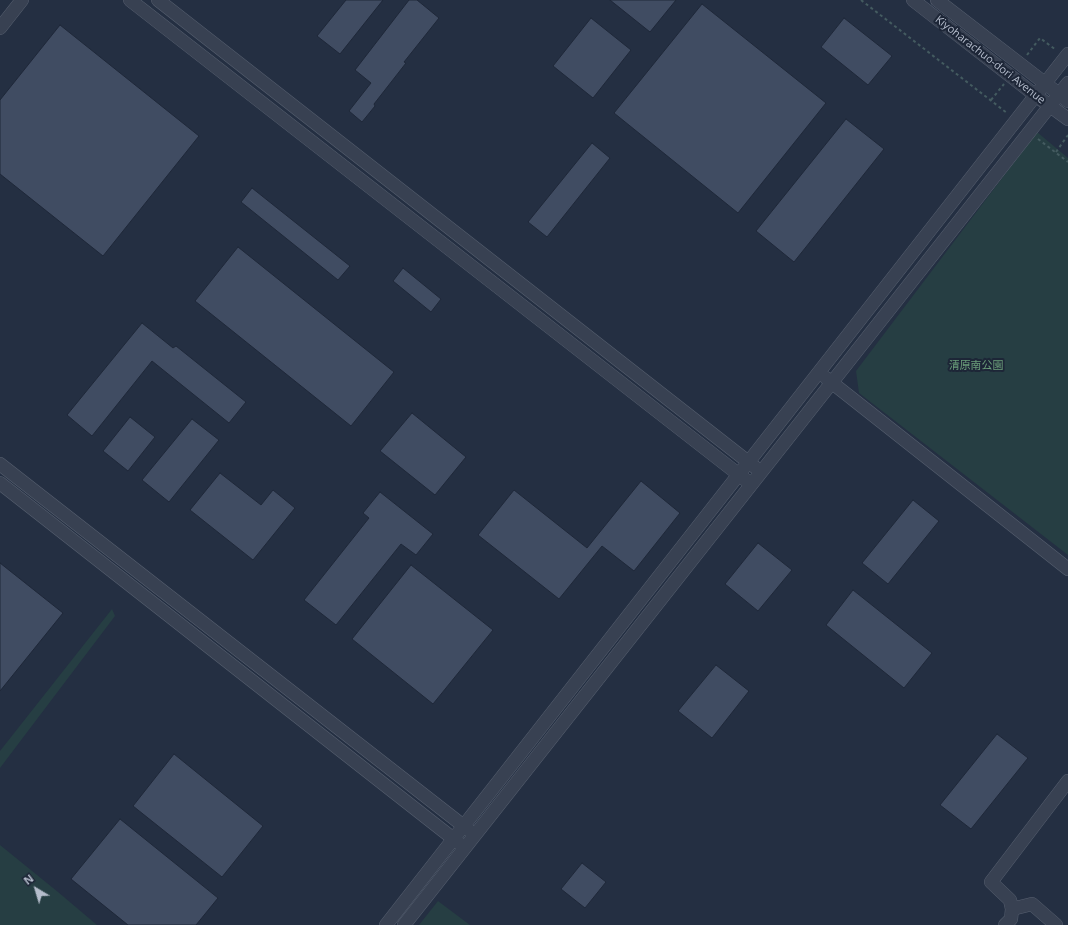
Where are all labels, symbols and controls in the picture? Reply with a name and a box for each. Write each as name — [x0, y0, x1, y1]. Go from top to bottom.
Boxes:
street label: Kiyoharachuo-dori Avenue — [932, 13, 1048, 107]
park label: 清原南公園 — [949, 359, 1003, 373]
north arrow — [16, 869, 56, 909]
text: N — [20, 870, 36, 888]

